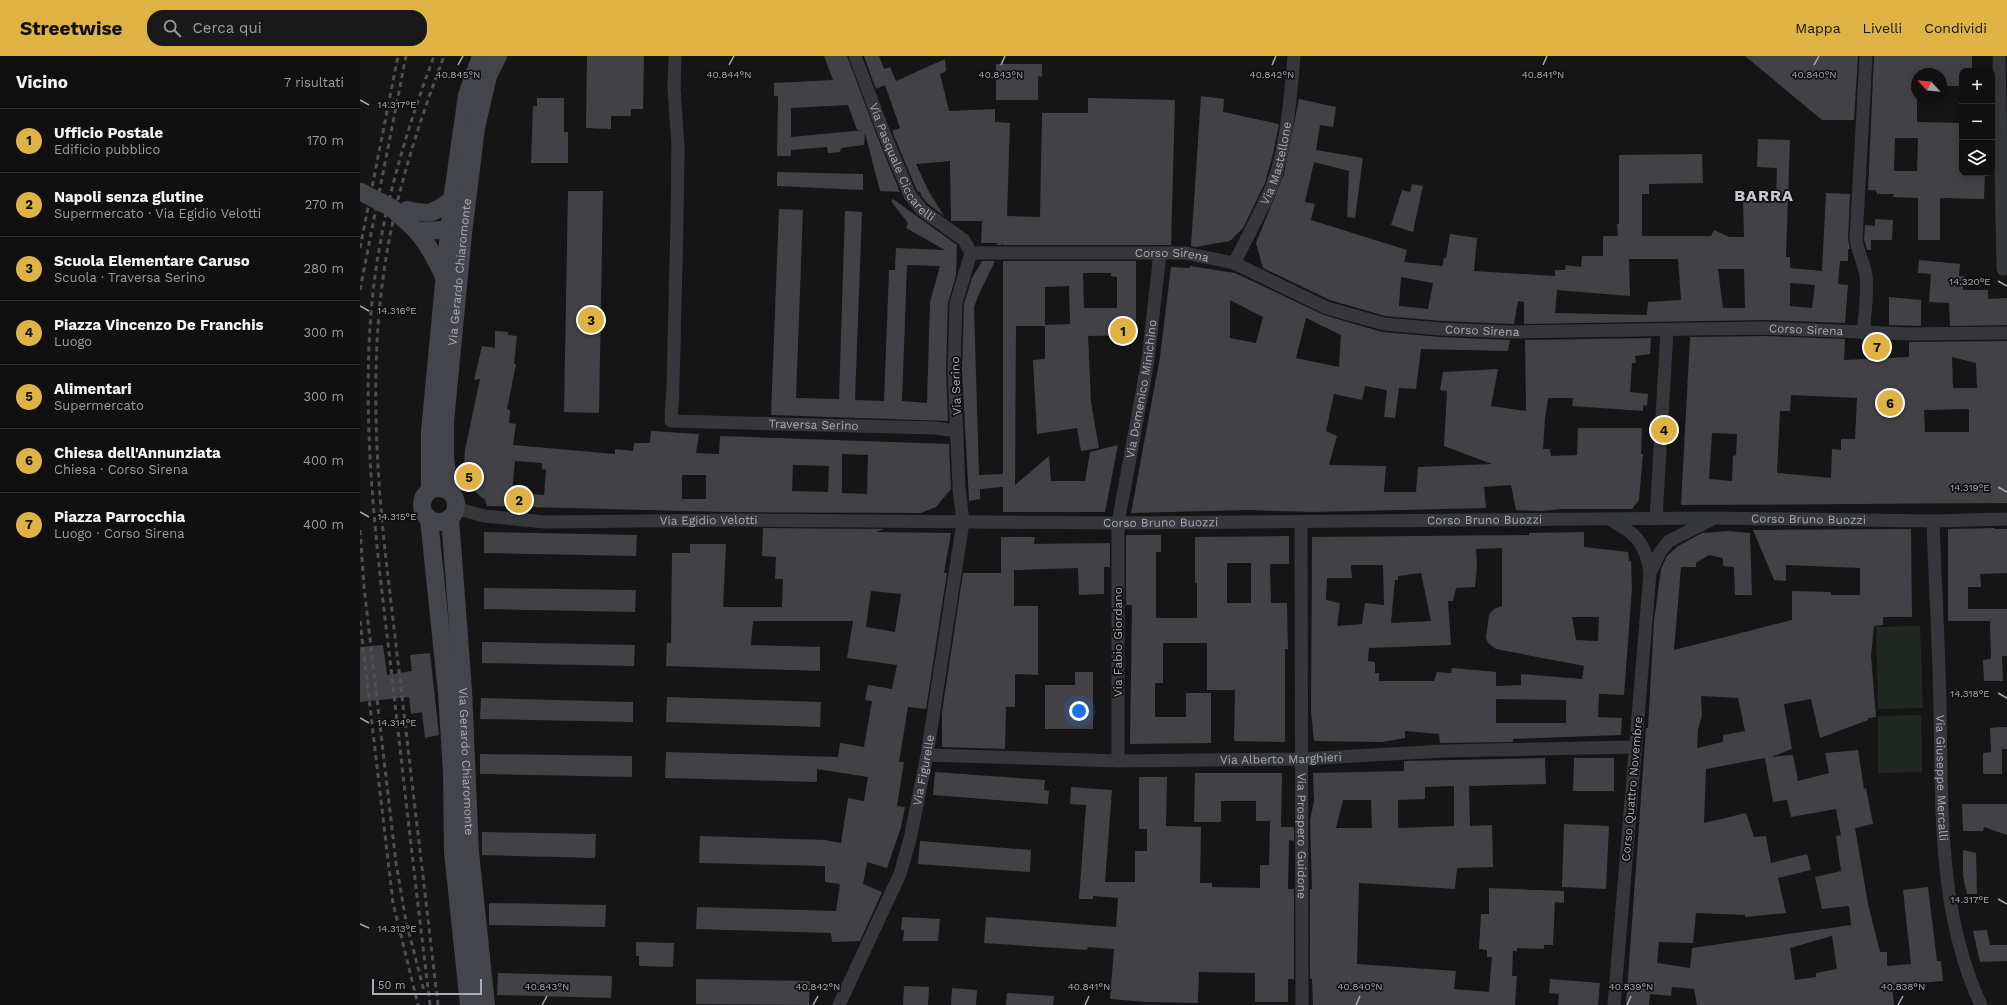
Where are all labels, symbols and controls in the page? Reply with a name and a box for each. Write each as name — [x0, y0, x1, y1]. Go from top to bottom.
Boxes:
search box — [147, 10, 427, 46]
text: Streetwise — [20, 17, 123, 40]
icon: search — [161, 17, 183, 39]
text: Cerca qui — [193, 19, 262, 37]
text: Mappa — [1795, 20, 1841, 36]
text: Livelli — [1863, 20, 1902, 36]
text: Condividi — [1924, 20, 1987, 36]
north arrow — [1911, 68, 1947, 104]
map controls — [1959, 68, 1995, 176]
button: + — [1959, 68, 1995, 104]
text: 40.845°N — [436, 69, 480, 80]
text: 40.844°N — [706, 69, 752, 80]
text: 40.843°N — [979, 69, 1023, 80]
text: 40.842°N — [1250, 69, 1294, 80]
text: 40.841°N — [1522, 69, 1564, 80]
text: 40.840°N — [1791, 69, 1837, 80]
text: Vicino — [16, 72, 68, 92]
text: 7 risultati — [284, 75, 344, 90]
text: 14.317°E — [378, 99, 416, 110]
street label: Via Pasquale Ciccarelli — [866, 101, 938, 224]
button: − — [1959, 104, 1995, 140]
street label: Via Mastellone — [1258, 121, 1294, 207]
text: Ufficio Postale — [54, 124, 163, 142]
text: 1 — [26, 133, 32, 148]
text: 170 m — [307, 133, 344, 148]
button: layers — [1959, 140, 1995, 176]
text: Edificio pubblico — [54, 142, 160, 157]
district label: BARRA — [1734, 186, 1794, 205]
text: Napoli senza glutine — [54, 188, 204, 206]
text: 2 — [25, 197, 33, 212]
text: 270 m — [305, 197, 344, 212]
street label: Via Gerardo Chiaromonte — [445, 198, 474, 346]
text: Supermercato · Via Egidio Velotti — [54, 206, 261, 221]
street label: Corso Sirena — [1135, 246, 1210, 265]
text: Scuola Elementare Caruso — [54, 252, 250, 270]
text: 3 — [25, 261, 33, 276]
text: 280 m — [304, 261, 344, 276]
text: Scuola · Traversa Serino — [54, 270, 205, 285]
text: 14.320°E — [1949, 276, 1991, 287]
text: 14.316°E — [377, 305, 417, 316]
pin: 3 — [578, 305, 604, 335]
text: Piazza Vincenzo De Franchis — [54, 316, 264, 334]
pin: 1 — [1110, 316, 1136, 346]
street label: Via Domenico Minichino — [1123, 319, 1159, 460]
street label: Corso Sirena — [1769, 321, 1844, 338]
street label: Corso Sirena — [1445, 322, 1520, 339]
text: 4 — [25, 325, 33, 340]
text: 300 m — [303, 325, 344, 340]
pin: 7 — [1864, 332, 1890, 362]
text: Luogo — [54, 334, 92, 349]
street label: Via Serino — [948, 356, 964, 416]
text: Alimentari — [54, 380, 132, 398]
pin: 6 — [1877, 388, 1903, 418]
text: 5 — [25, 389, 33, 404]
text: 300 m — [303, 389, 344, 404]
text: Supermercato — [54, 398, 144, 413]
pin: 4 — [1651, 415, 1677, 445]
street label: Traversa Serino — [769, 417, 859, 433]
text: Chiesa dell'Annunziata — [54, 444, 221, 462]
text: 6 — [25, 453, 33, 468]
text: 400 m — [303, 453, 344, 468]
text: Chiesa · Corso Sirena — [54, 462, 188, 477]
pin: 5 — [456, 462, 482, 492]
text: 14.319°E — [1950, 482, 1990, 493]
pin: 2 — [506, 485, 532, 515]
text: Piazza Parrocchia — [54, 508, 185, 526]
text: 14.315°E — [377, 511, 417, 522]
street label: Corso Bruno Buozzi — [1751, 511, 1866, 527]
street label: Corso Bruno Buozzi — [1427, 512, 1542, 527]
street label: Via Egidio Velotti — [660, 513, 758, 528]
street label: Corso Bruno Buozzi — [1103, 515, 1218, 530]
text: 7 — [25, 517, 33, 532]
text: 400 m — [303, 517, 344, 532]
text: Luogo · Corso Sirena — [54, 526, 185, 541]
street label: Via Fabio Giordano — [1111, 587, 1125, 697]
street label: Via Gerardo Chiaromonte — [456, 687, 476, 836]
text: 14.318°E — [1950, 688, 1990, 699]
your location — [1069, 701, 1089, 721]
street label: Via Giuseppe Mercalli — [1933, 715, 1951, 841]
street label: Corso Quattro Novembre — [1619, 716, 1645, 862]
text: 14.314°E — [377, 717, 417, 728]
street label: Via Figurelle — [910, 734, 937, 807]
street label: Via Alberto Marghieri — [1220, 750, 1342, 767]
street label: Via Prospero Guidone — [1295, 773, 1309, 899]
text: 14.317°E — [1951, 894, 1989, 905]
text: 14.313°E — [377, 923, 417, 934]
scale bar — [372, 977, 482, 996]
text: 50 m — [378, 979, 405, 992]
text: 40.843°N — [525, 981, 569, 992]
text: 40.842°N — [796, 981, 840, 992]
text: 40.841°N — [1068, 981, 1110, 992]
text: 40.840°N — [1337, 981, 1383, 992]
text: 40.839°N — [1609, 981, 1653, 992]
text: 40.838°N — [1881, 981, 1925, 992]

